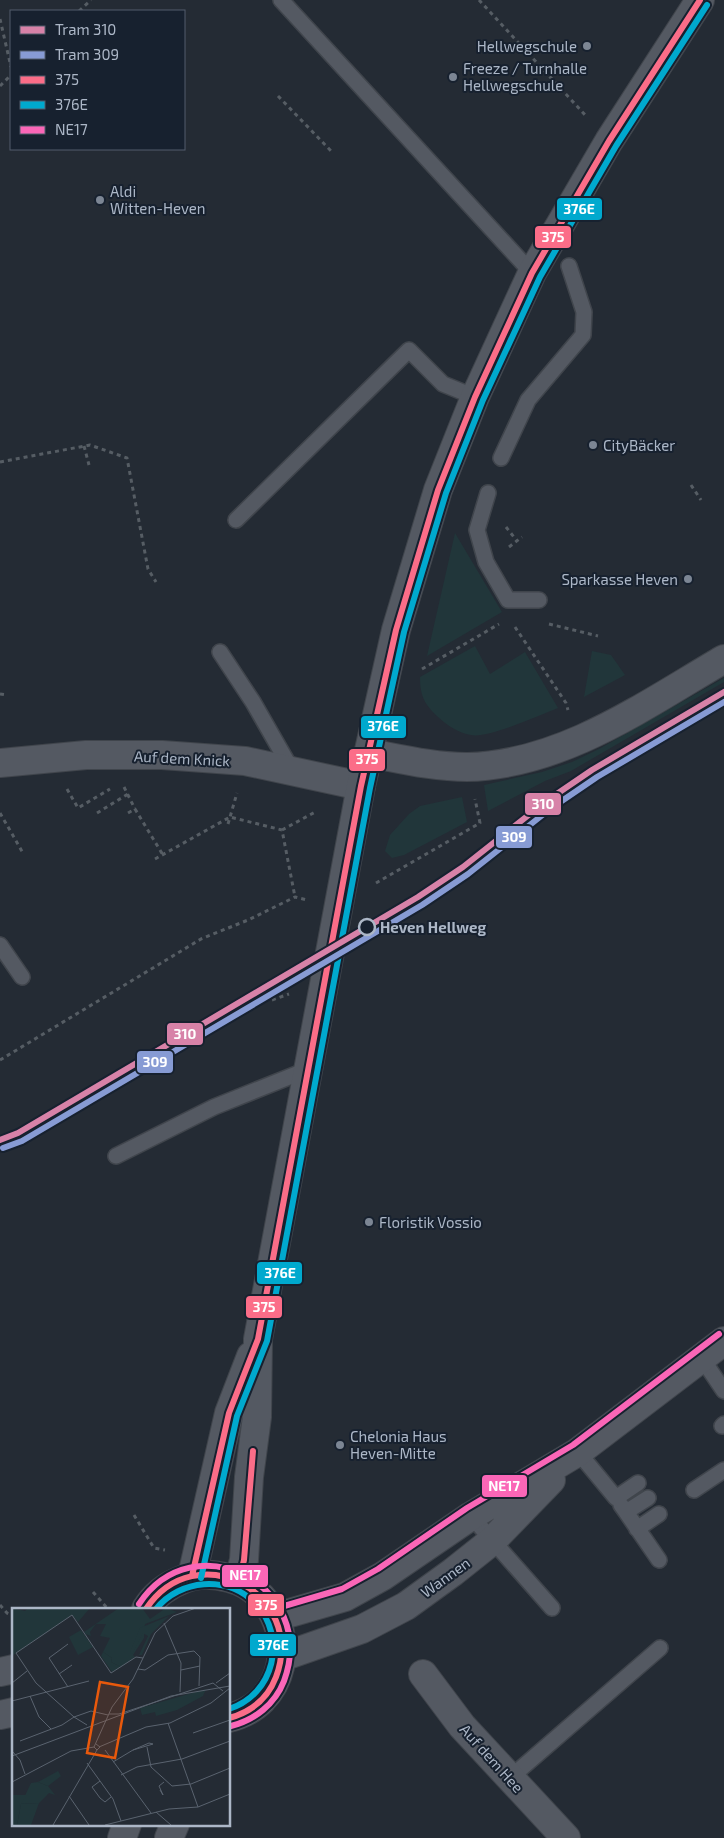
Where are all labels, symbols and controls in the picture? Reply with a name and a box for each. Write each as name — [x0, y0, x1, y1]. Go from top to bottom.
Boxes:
legend — [10, 10, 185, 150]
text: Tram 310 — [55, 20, 116, 38]
place label: Hellwegschule — [477, 37, 577, 55]
marker: Hellwegschule — [581, 40, 593, 52]
text: Tram 309 — [55, 45, 119, 63]
place label: Freeze / Turnhalle Hellwegschule — [463, 59, 587, 94]
text: 375 — [55, 70, 79, 88]
marker: Freeze / Turnhalle Hellwegschule — [447, 71, 459, 83]
text: 376E — [55, 95, 88, 113]
text: NE17 — [55, 120, 88, 138]
place label: Aldi Witten-Heven — [110, 182, 206, 217]
marker: Aldi Witten-Heven — [94, 194, 106, 206]
line badge: 376E — [556, 197, 603, 221]
text: 376E — [563, 200, 595, 217]
line badge: 375 — [534, 225, 572, 249]
text: 375 — [541, 228, 565, 245]
place label: CityBäcker — [603, 436, 675, 454]
marker: CityBäcker — [587, 439, 599, 451]
place label: Sparkasse Heven — [561, 570, 678, 588]
marker: Sparkasse Heven — [682, 573, 694, 585]
line badge: 376E — [360, 715, 407, 739]
text: 376E — [367, 717, 399, 734]
street label: Auf dem Knick — [134, 746, 231, 770]
line badge: 375 — [348, 748, 386, 772]
text: 375 — [355, 750, 379, 767]
line badge: 310 — [524, 792, 562, 816]
text: 310 — [532, 795, 555, 812]
line badge: 309 — [495, 825, 533, 849]
text: 309 — [501, 828, 527, 845]
marker: Heven Hellweg — [358, 918, 376, 936]
place label: Heven Hellweg — [380, 918, 486, 936]
line badge: 310 — [166, 1022, 204, 1046]
text: 310 — [174, 1025, 197, 1042]
line badge: 309 — [136, 1050, 174, 1074]
text: 309 — [142, 1053, 168, 1070]
place label: Floristik Vossio — [379, 1213, 482, 1231]
marker: Floristik Vossio — [363, 1216, 375, 1228]
line badge: 376E — [256, 1261, 303, 1285]
text: 376E — [264, 1264, 296, 1281]
line badge: 375 — [245, 1295, 283, 1319]
text: 375 — [252, 1298, 276, 1315]
place label: Chelonia Haus Heven-Mitte — [350, 1427, 447, 1462]
marker: Chelonia Haus Heven-Mitte — [334, 1439, 346, 1451]
line badge: NE17 — [481, 1474, 528, 1498]
text: NE17 — [488, 1477, 520, 1494]
street label: Wannen — [417, 1553, 473, 1601]
line badge: NE17 — [221, 1564, 269, 1588]
text: NE17 — [229, 1566, 261, 1583]
line badge: 375 — [247, 1593, 285, 1617]
text: 375 — [254, 1596, 278, 1613]
inset map — [12, 1608, 230, 1826]
line badge: 376E — [249, 1633, 297, 1657]
text: 376E — [257, 1636, 289, 1653]
street label: Auf dem Hee — [457, 1720, 527, 1796]

